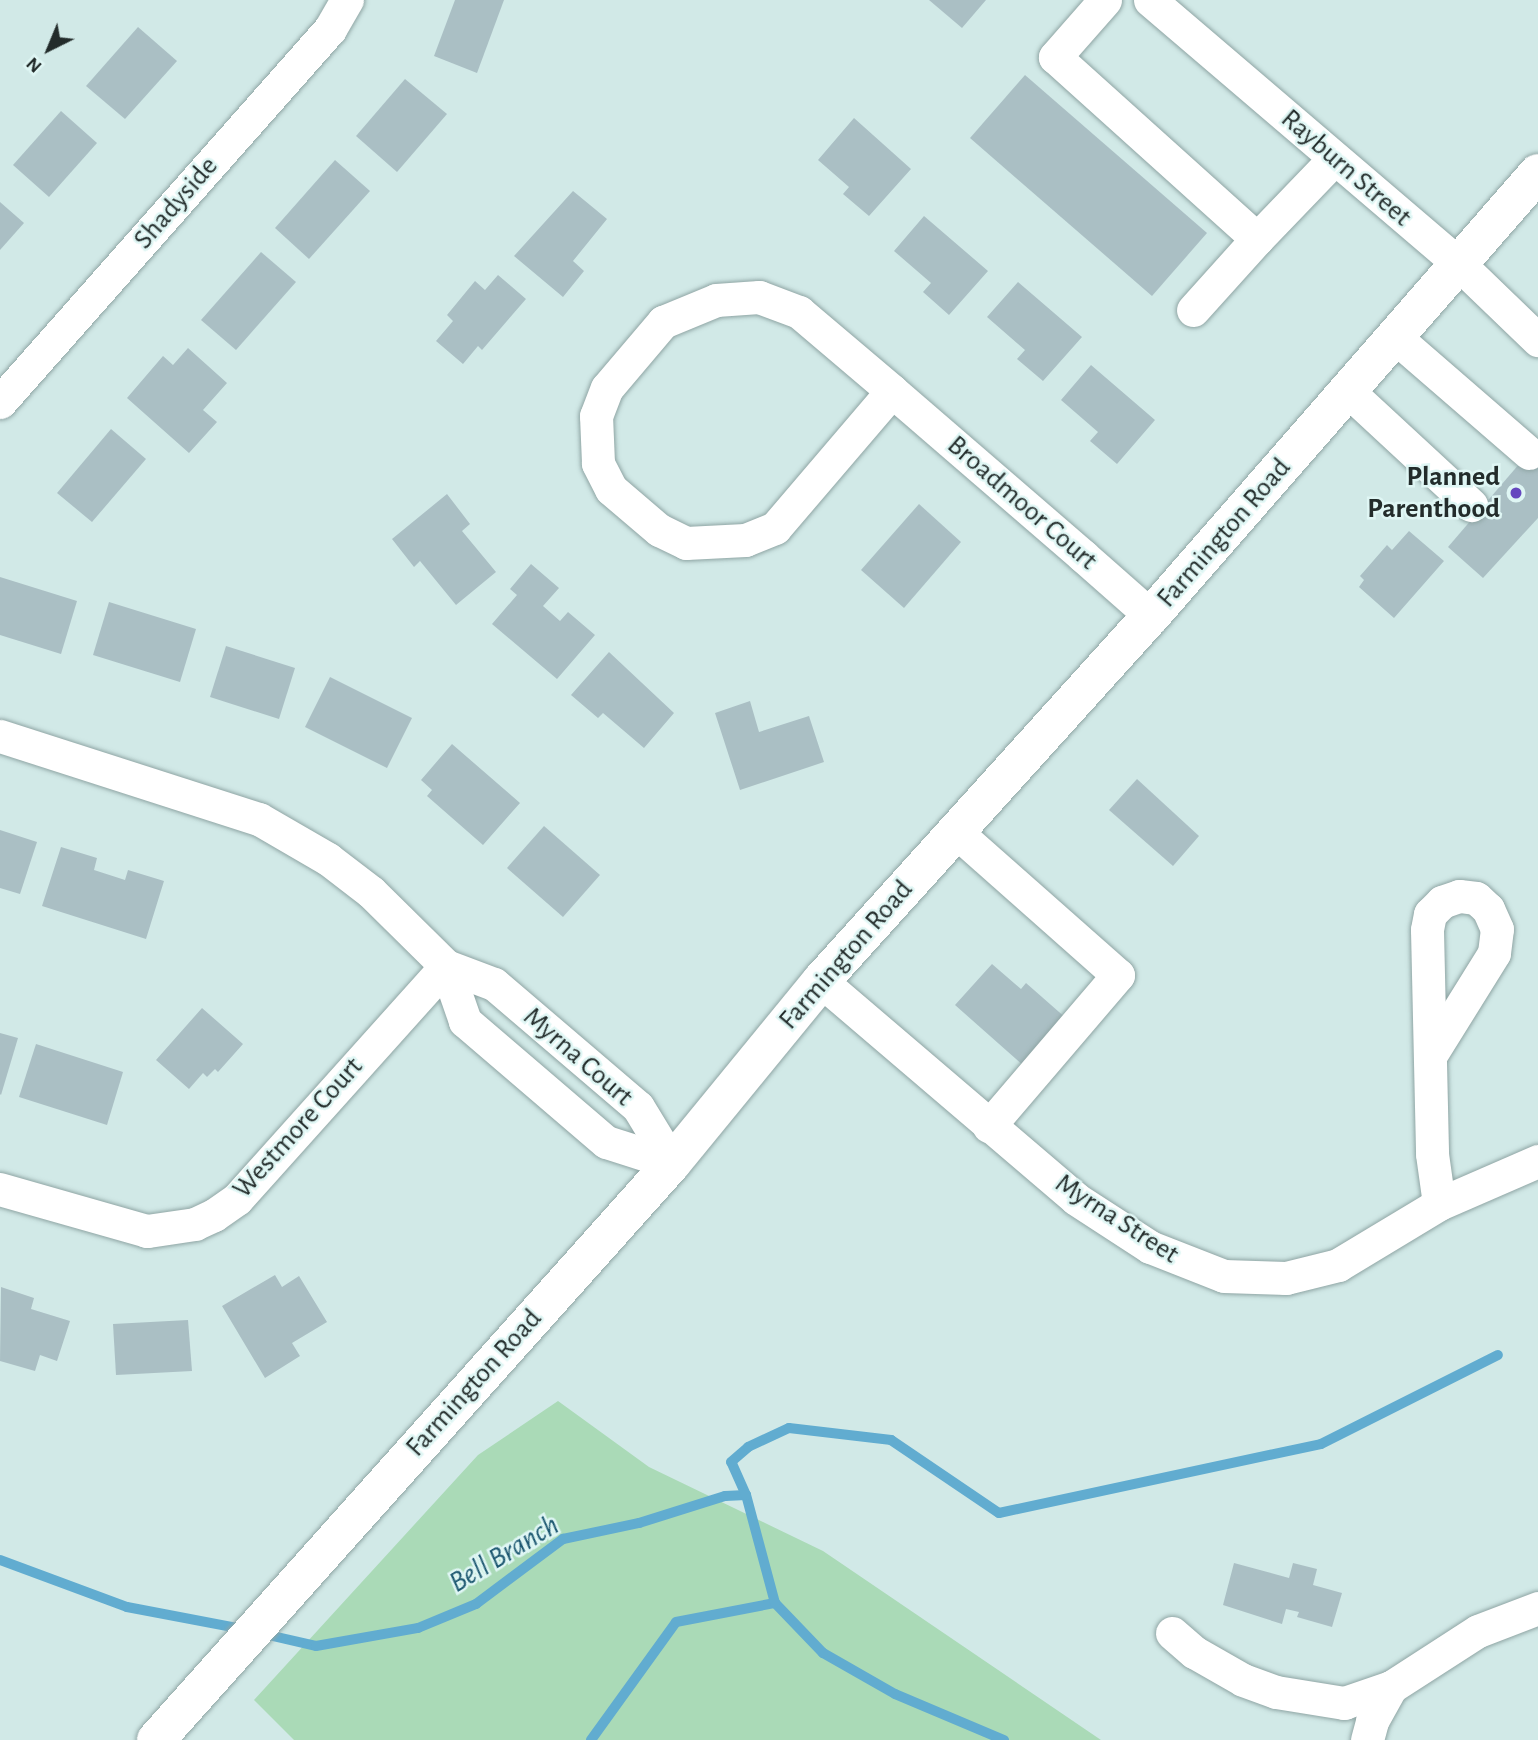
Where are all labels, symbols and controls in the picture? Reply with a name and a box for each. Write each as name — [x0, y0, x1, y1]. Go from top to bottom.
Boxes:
north arrow — [14, 14, 84, 84]
text: N — [23, 53, 46, 76]
street label: Rayburn Street — [1274, 102, 1418, 234]
street label: Shadyside — [127, 150, 225, 256]
street label: Broadmoor Court — [940, 429, 1104, 577]
street label: Farmington Road — [1150, 451, 1298, 615]
place label: Planned Parenthood — [1367, 460, 1500, 526]
marker: Planned Parenthood — [1506, 483, 1526, 503]
street label: Farmington Road — [772, 873, 920, 1037]
street label: Myrna Court — [516, 1000, 640, 1114]
street label: Westmore Court — [226, 1051, 370, 1205]
street label: Myrna Street — [1049, 1167, 1185, 1271]
street label: Farmington Road — [399, 1302, 549, 1464]
water label: Bell Branch — [443, 1507, 565, 1601]

